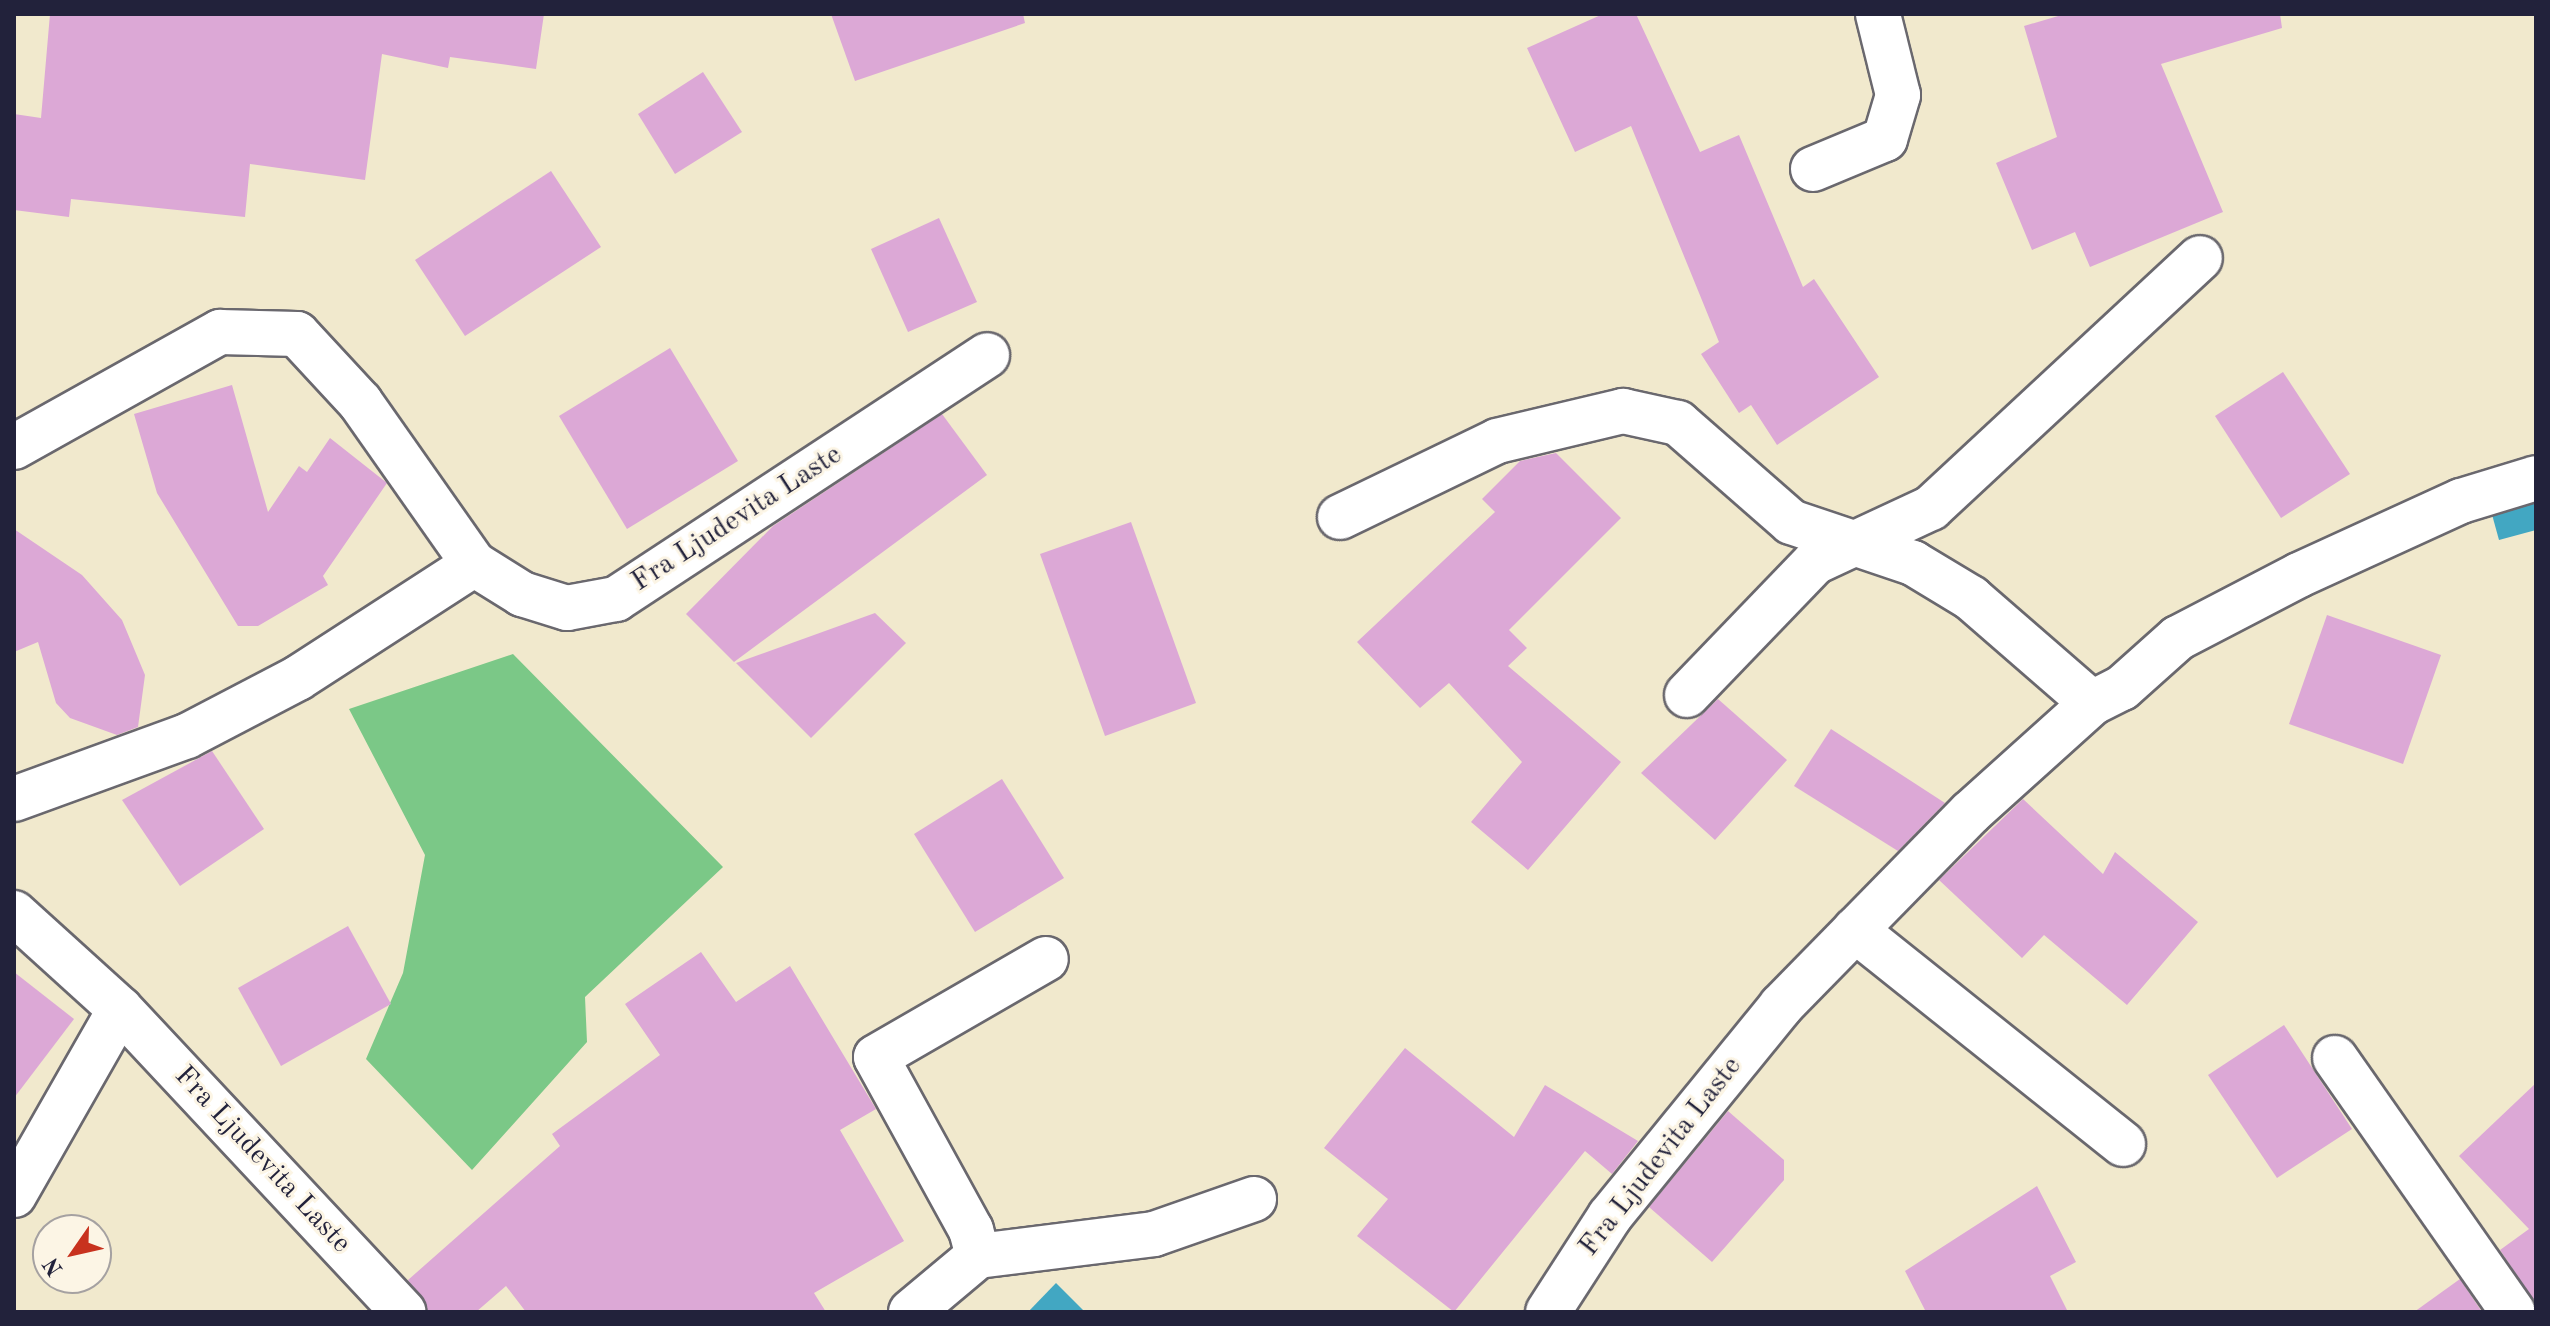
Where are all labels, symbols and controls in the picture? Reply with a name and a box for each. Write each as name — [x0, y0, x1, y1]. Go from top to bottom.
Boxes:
street label: Fra Ljudevita Laste — [626, 439, 848, 599]
street label: Fra Ljudevita Laste — [1573, 1051, 1749, 1263]
street label: Fra Ljudevita Laste — [167, 1059, 357, 1261]
north arrow — [32, 1214, 112, 1294]
text: N — [40, 1253, 68, 1279]

